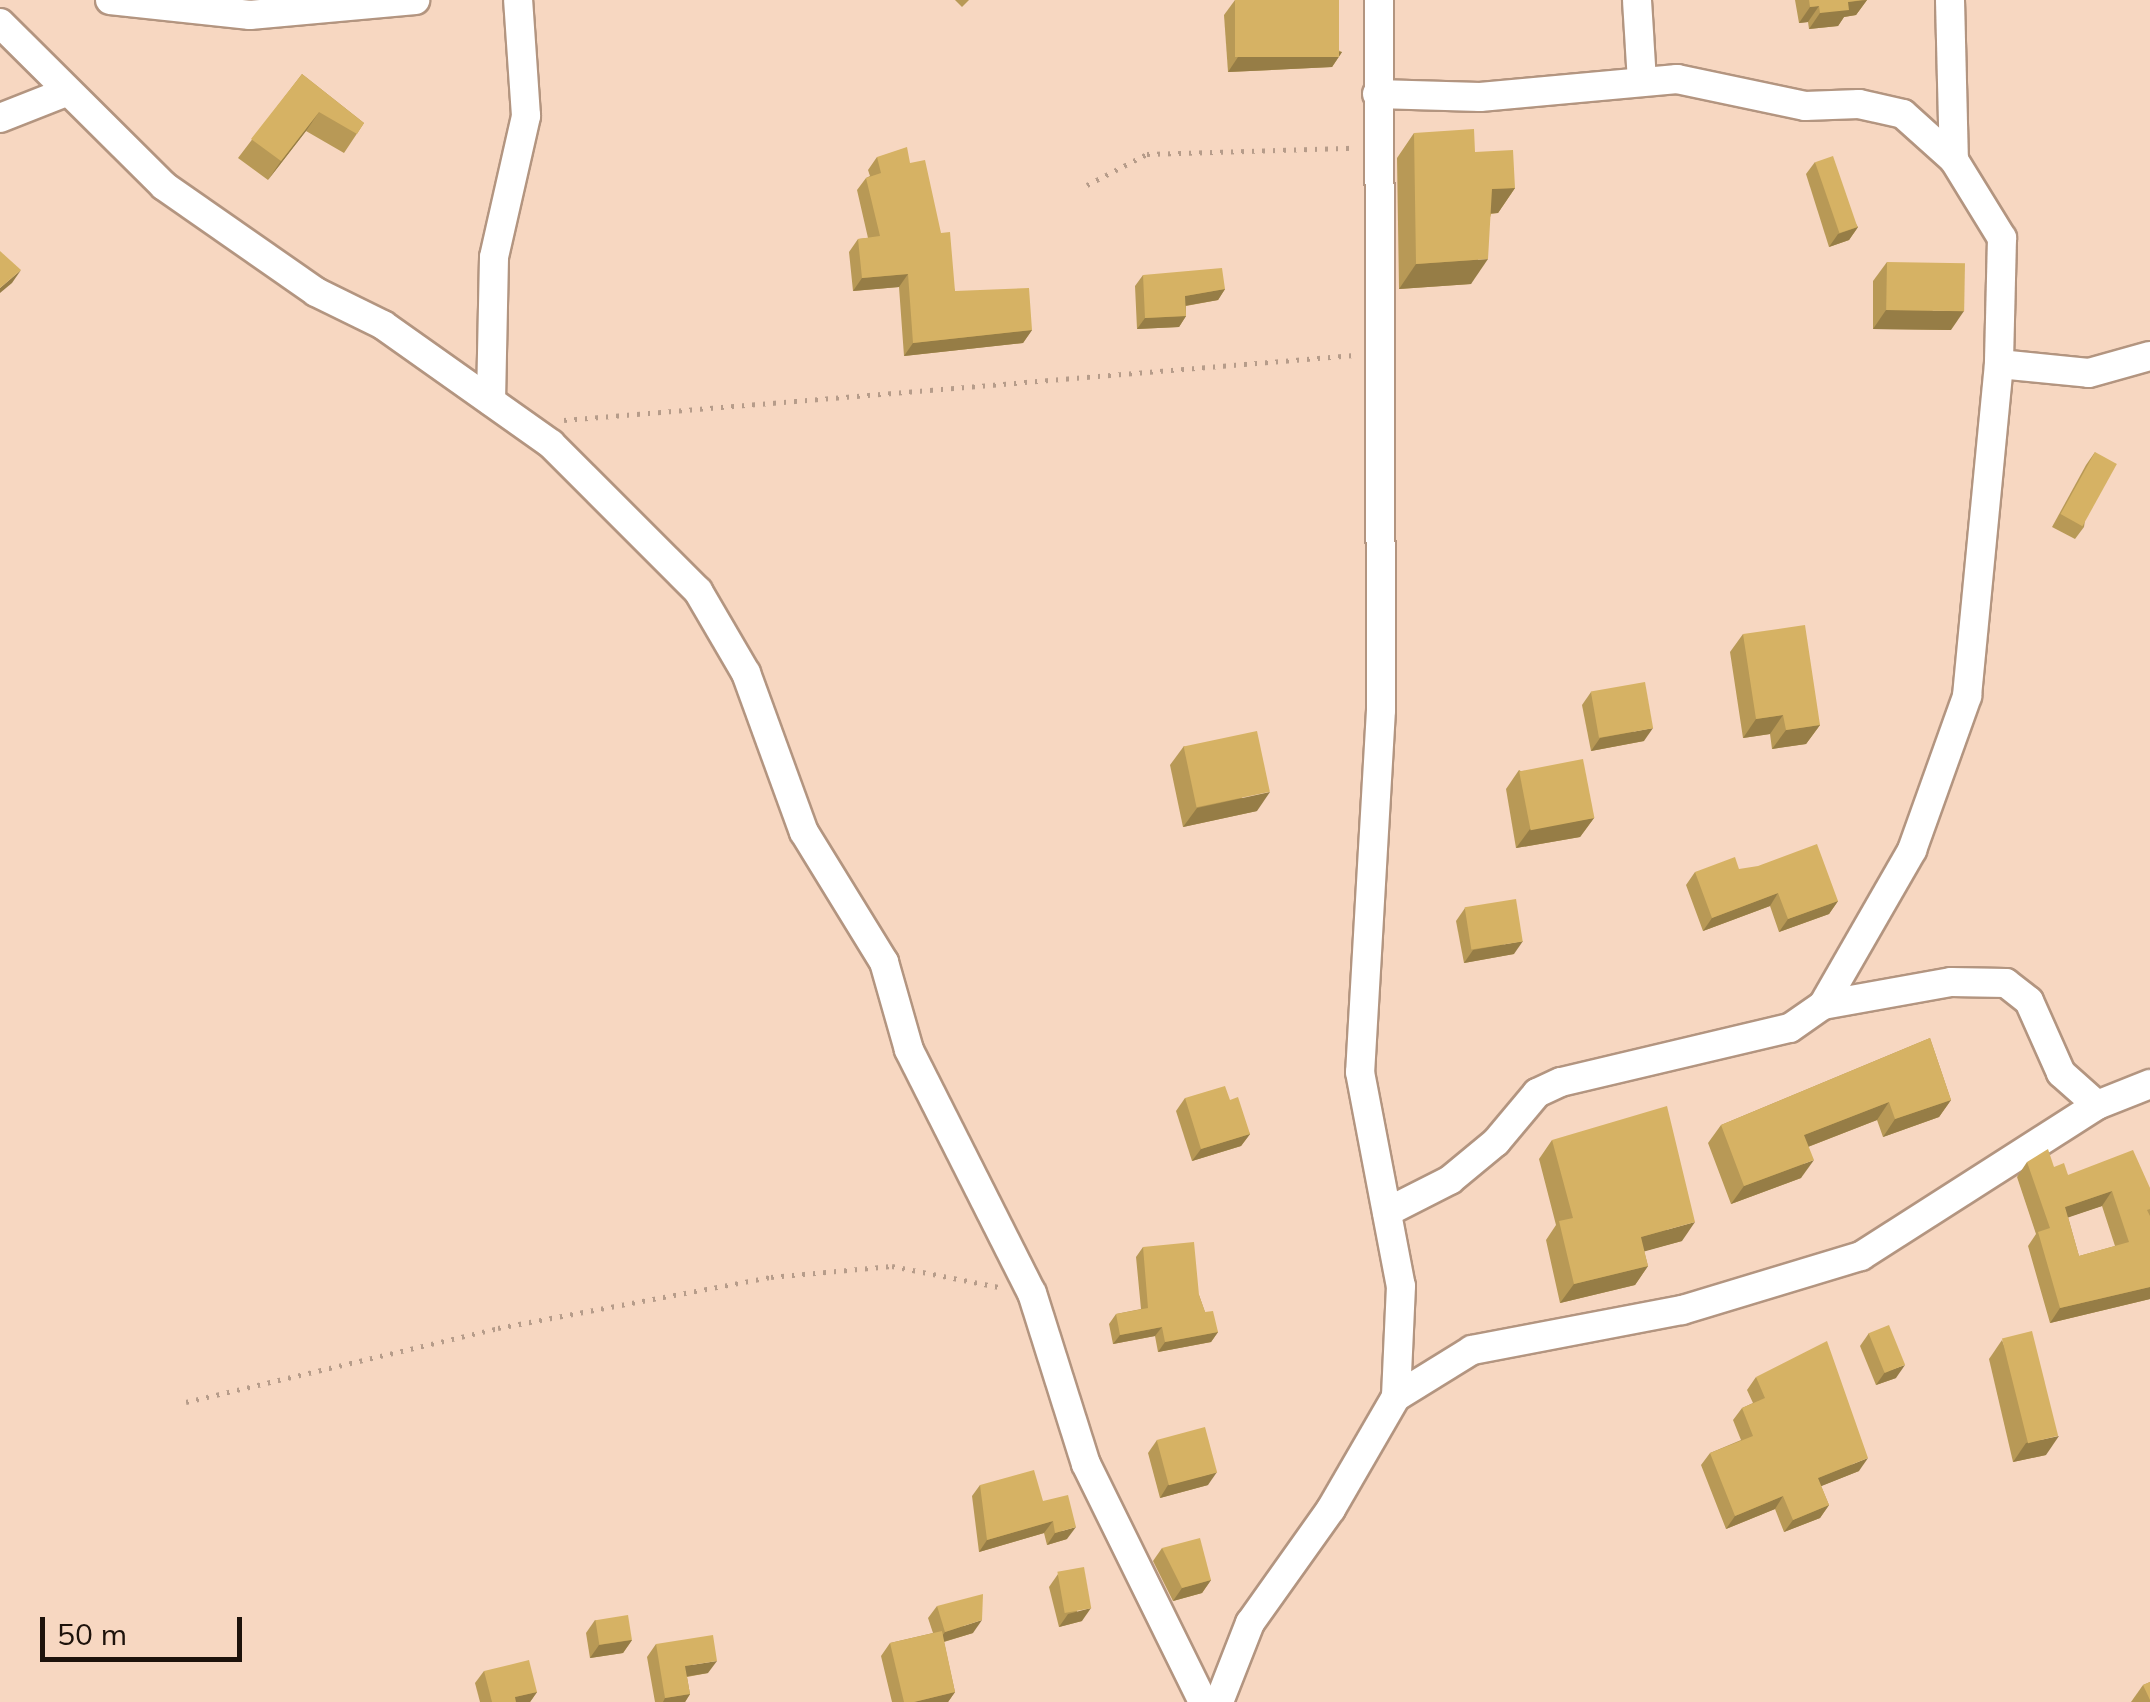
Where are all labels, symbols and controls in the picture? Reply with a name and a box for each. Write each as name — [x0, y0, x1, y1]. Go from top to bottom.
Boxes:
scale bar — [45, 1597, 248, 1659]
text: 50 m — [57, 1615, 127, 1653]

